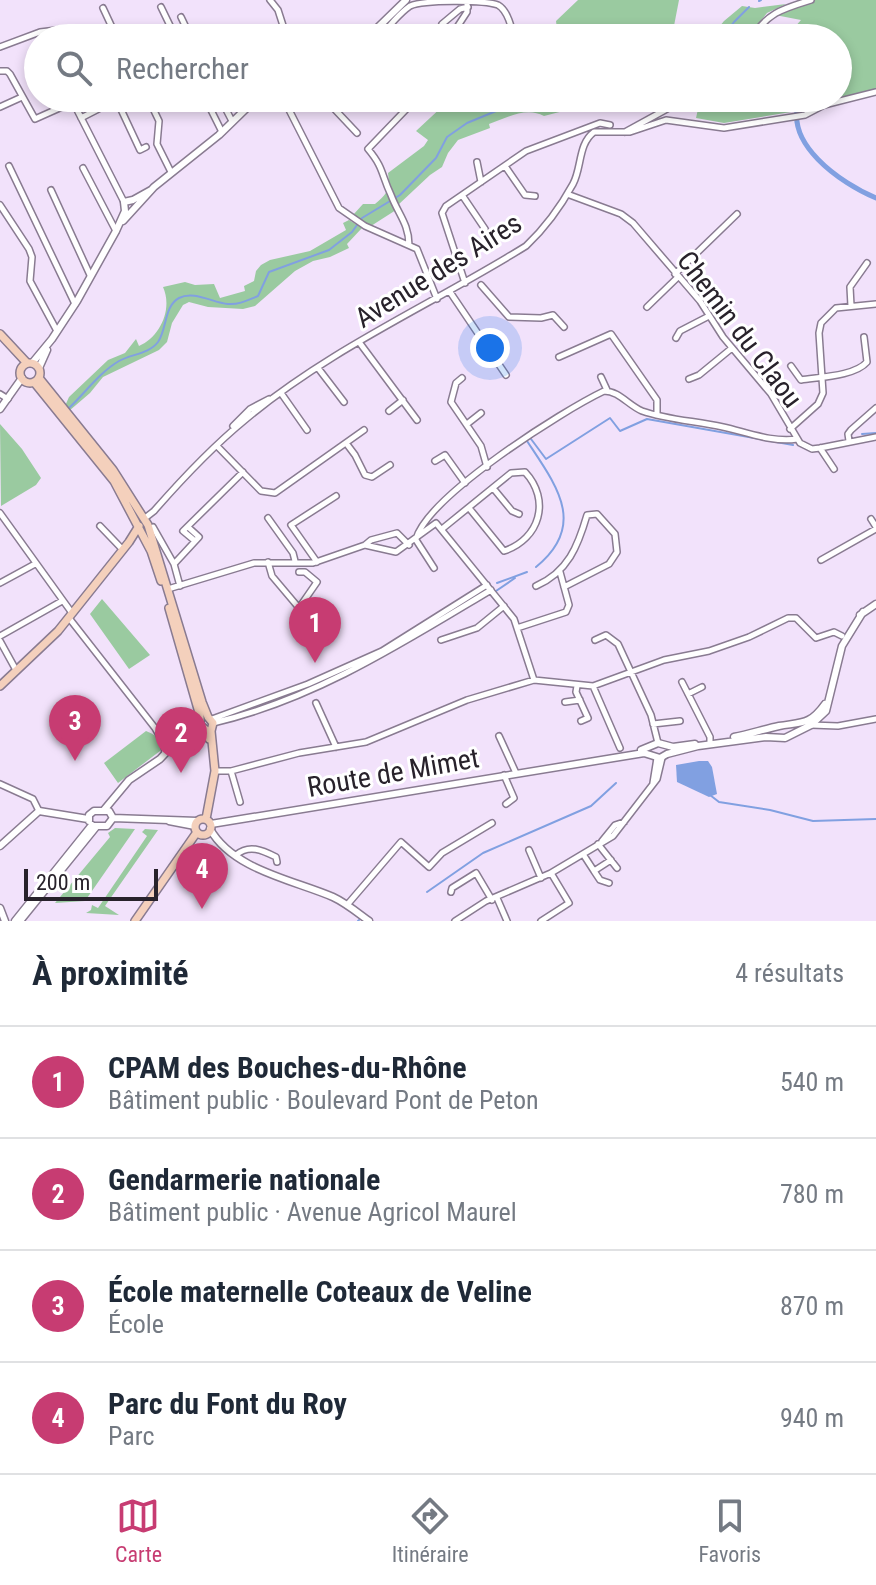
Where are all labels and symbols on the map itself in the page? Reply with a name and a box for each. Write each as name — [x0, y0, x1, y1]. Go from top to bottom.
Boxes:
street label: Avenue des Aires — [349, 206, 528, 335]
street label: Chemin du Claou — [670, 245, 809, 414]
your location — [470, 328, 510, 368]
pin: 1 — [289, 597, 341, 663]
pin: 3 — [49, 695, 101, 761]
pin: 2 — [155, 707, 207, 773]
street label: Route de Mimet — [305, 741, 482, 804]
pin: 4 — [176, 843, 228, 909]
scale bar — [24, 865, 158, 901]

